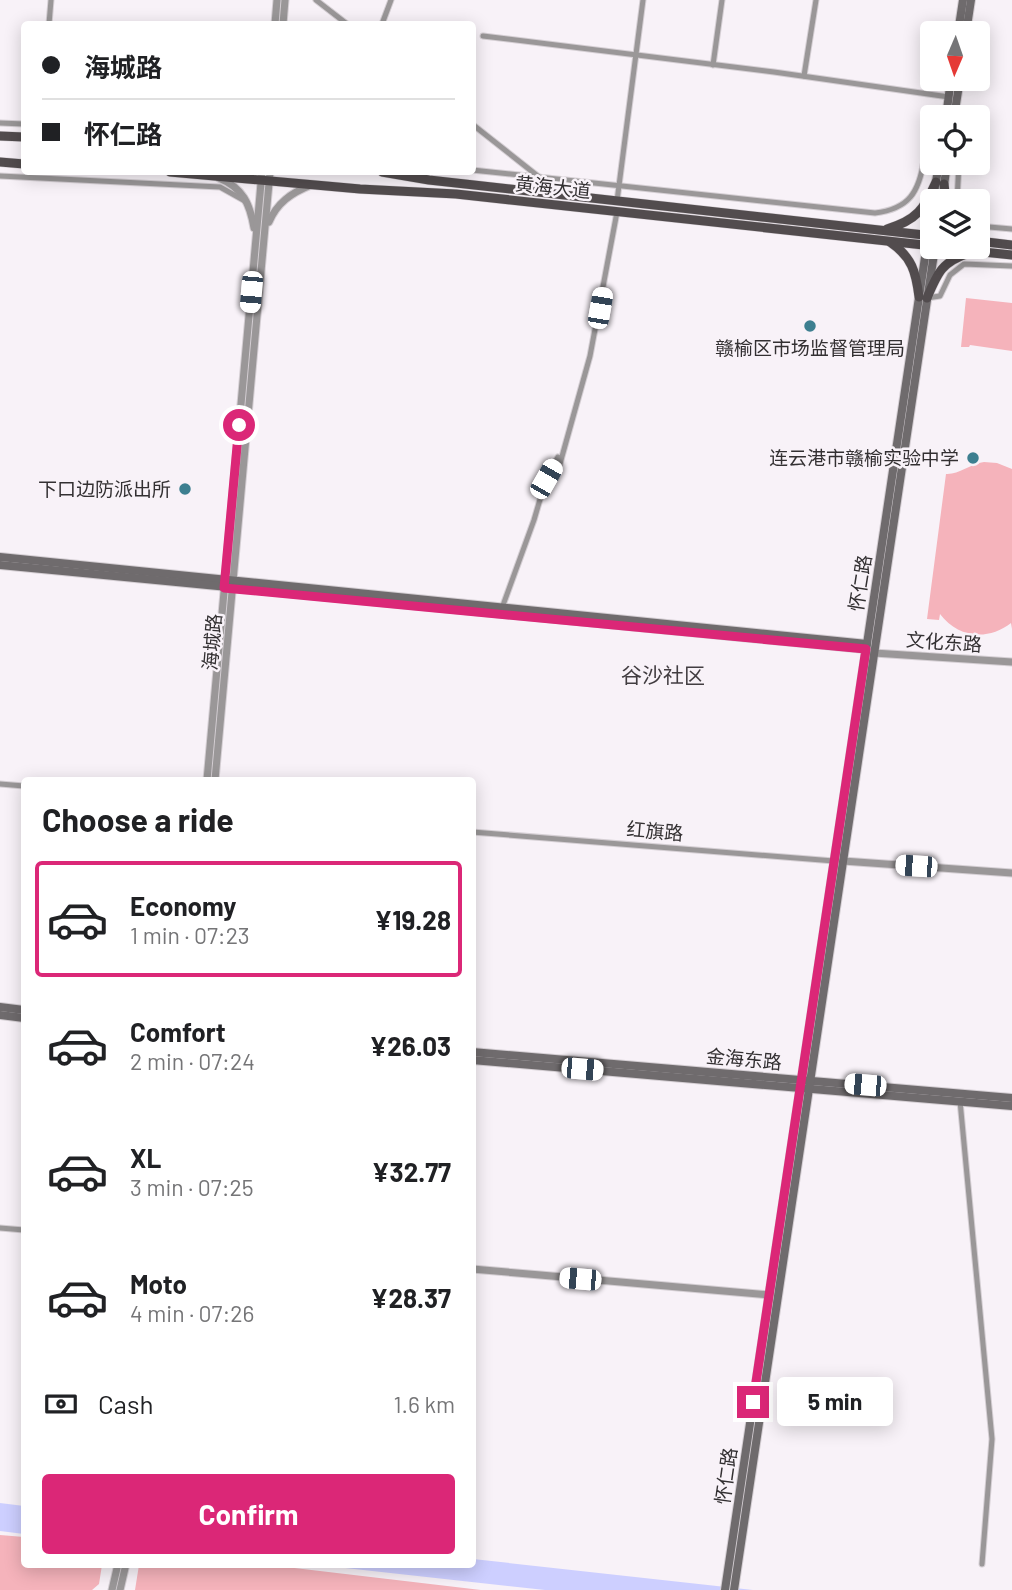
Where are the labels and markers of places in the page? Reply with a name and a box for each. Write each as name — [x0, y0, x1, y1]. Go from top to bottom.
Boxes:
marker: 赣榆区市场监督管理局 — [802, 318, 818, 334]
place label: 赣榆区市场监督管理局 — [715, 336, 905, 359]
place label: 连云港市赣榆实验中学 — [769, 446, 959, 469]
marker: 连云港市赣榆实验中学 — [965, 450, 981, 466]
place label: 下口边防派出所 — [38, 477, 171, 500]
marker: 下口边防派出所 — [177, 481, 193, 497]

